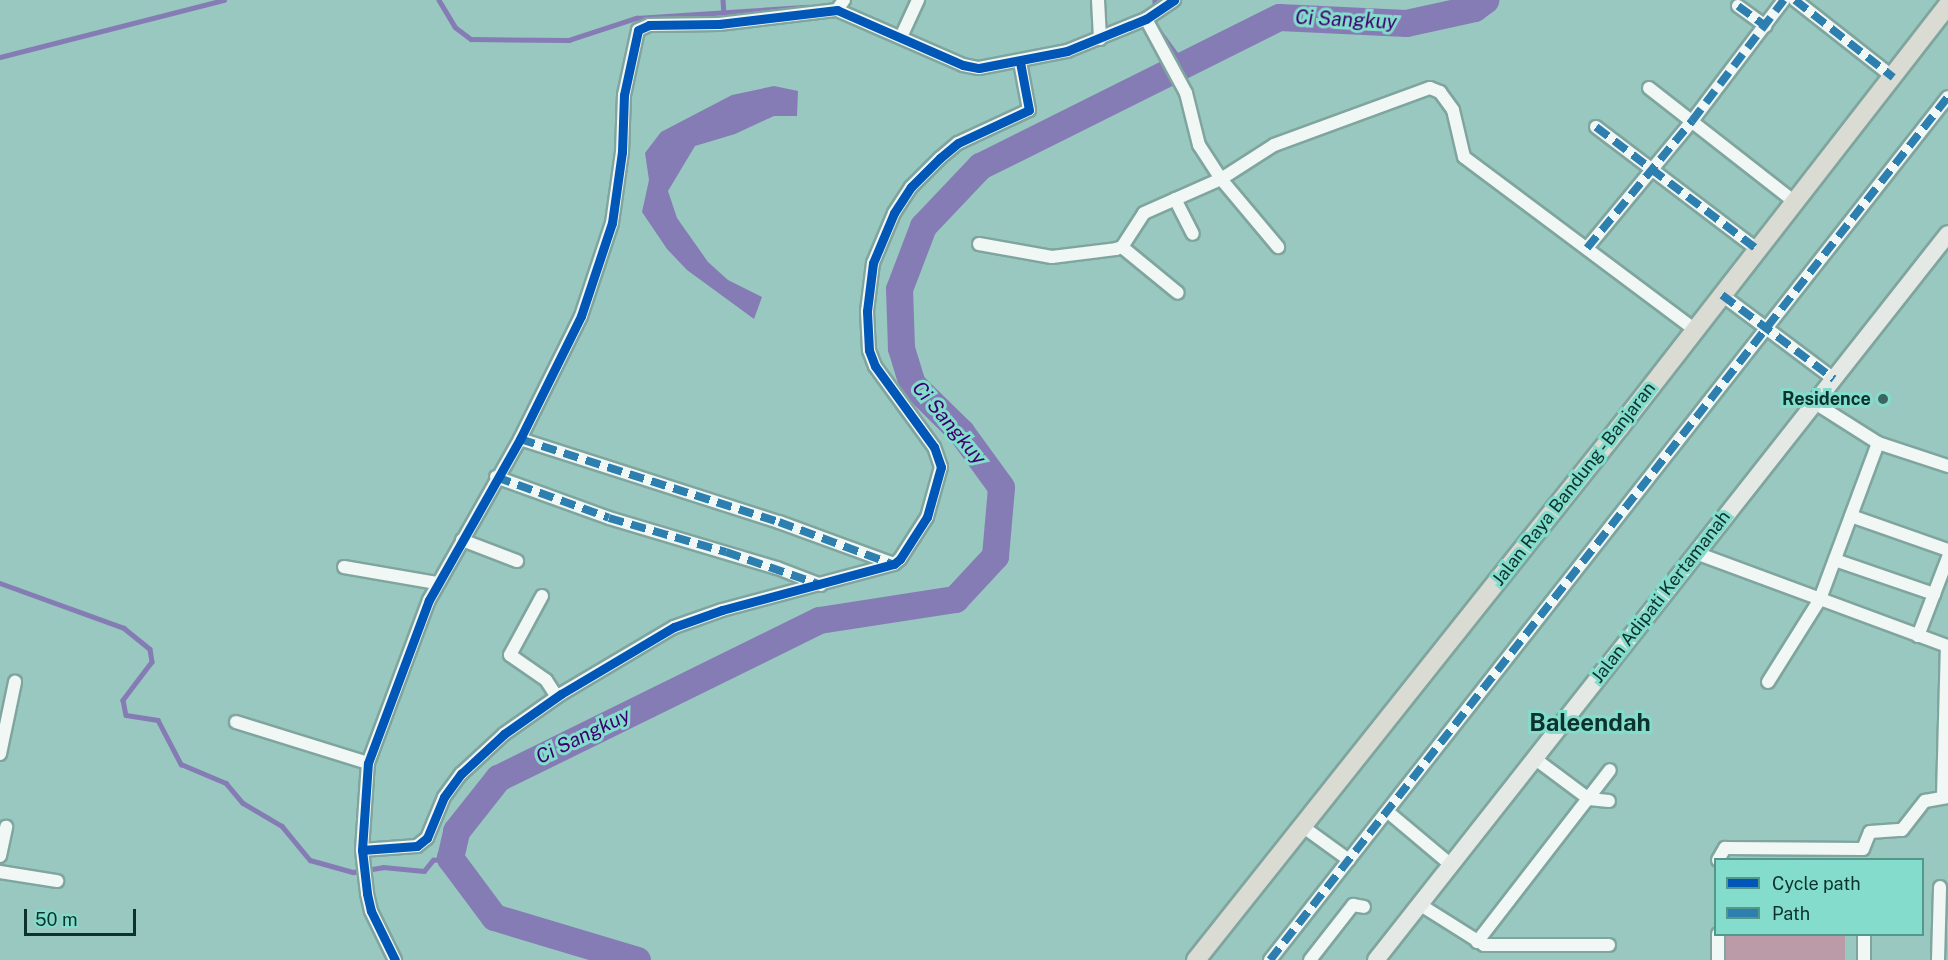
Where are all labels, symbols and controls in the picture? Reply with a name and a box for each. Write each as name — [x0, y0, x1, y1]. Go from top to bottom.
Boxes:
water label: Ci Sangkuy — [1295, 5, 1397, 35]
water label: Ci Sangkuy — [907, 376, 991, 470]
street label: Jalan Raya Bandung - Banjaran — [1486, 376, 1662, 592]
place label: Residence — [1782, 388, 1871, 410]
marker: Residence — [1876, 392, 1890, 406]
street label: Jalan Adipati Kertamanah — [1587, 507, 1735, 687]
water label: Ci Sangkuy — [532, 703, 634, 769]
district label: Baleendah — [1529, 709, 1651, 737]
legend — [1714, 858, 1924, 936]
text: Cycle path — [1772, 873, 1861, 894]
scale bar — [27, 897, 140, 935]
text: Path — [1772, 903, 1810, 924]
text: 50 m — [35, 909, 78, 930]

